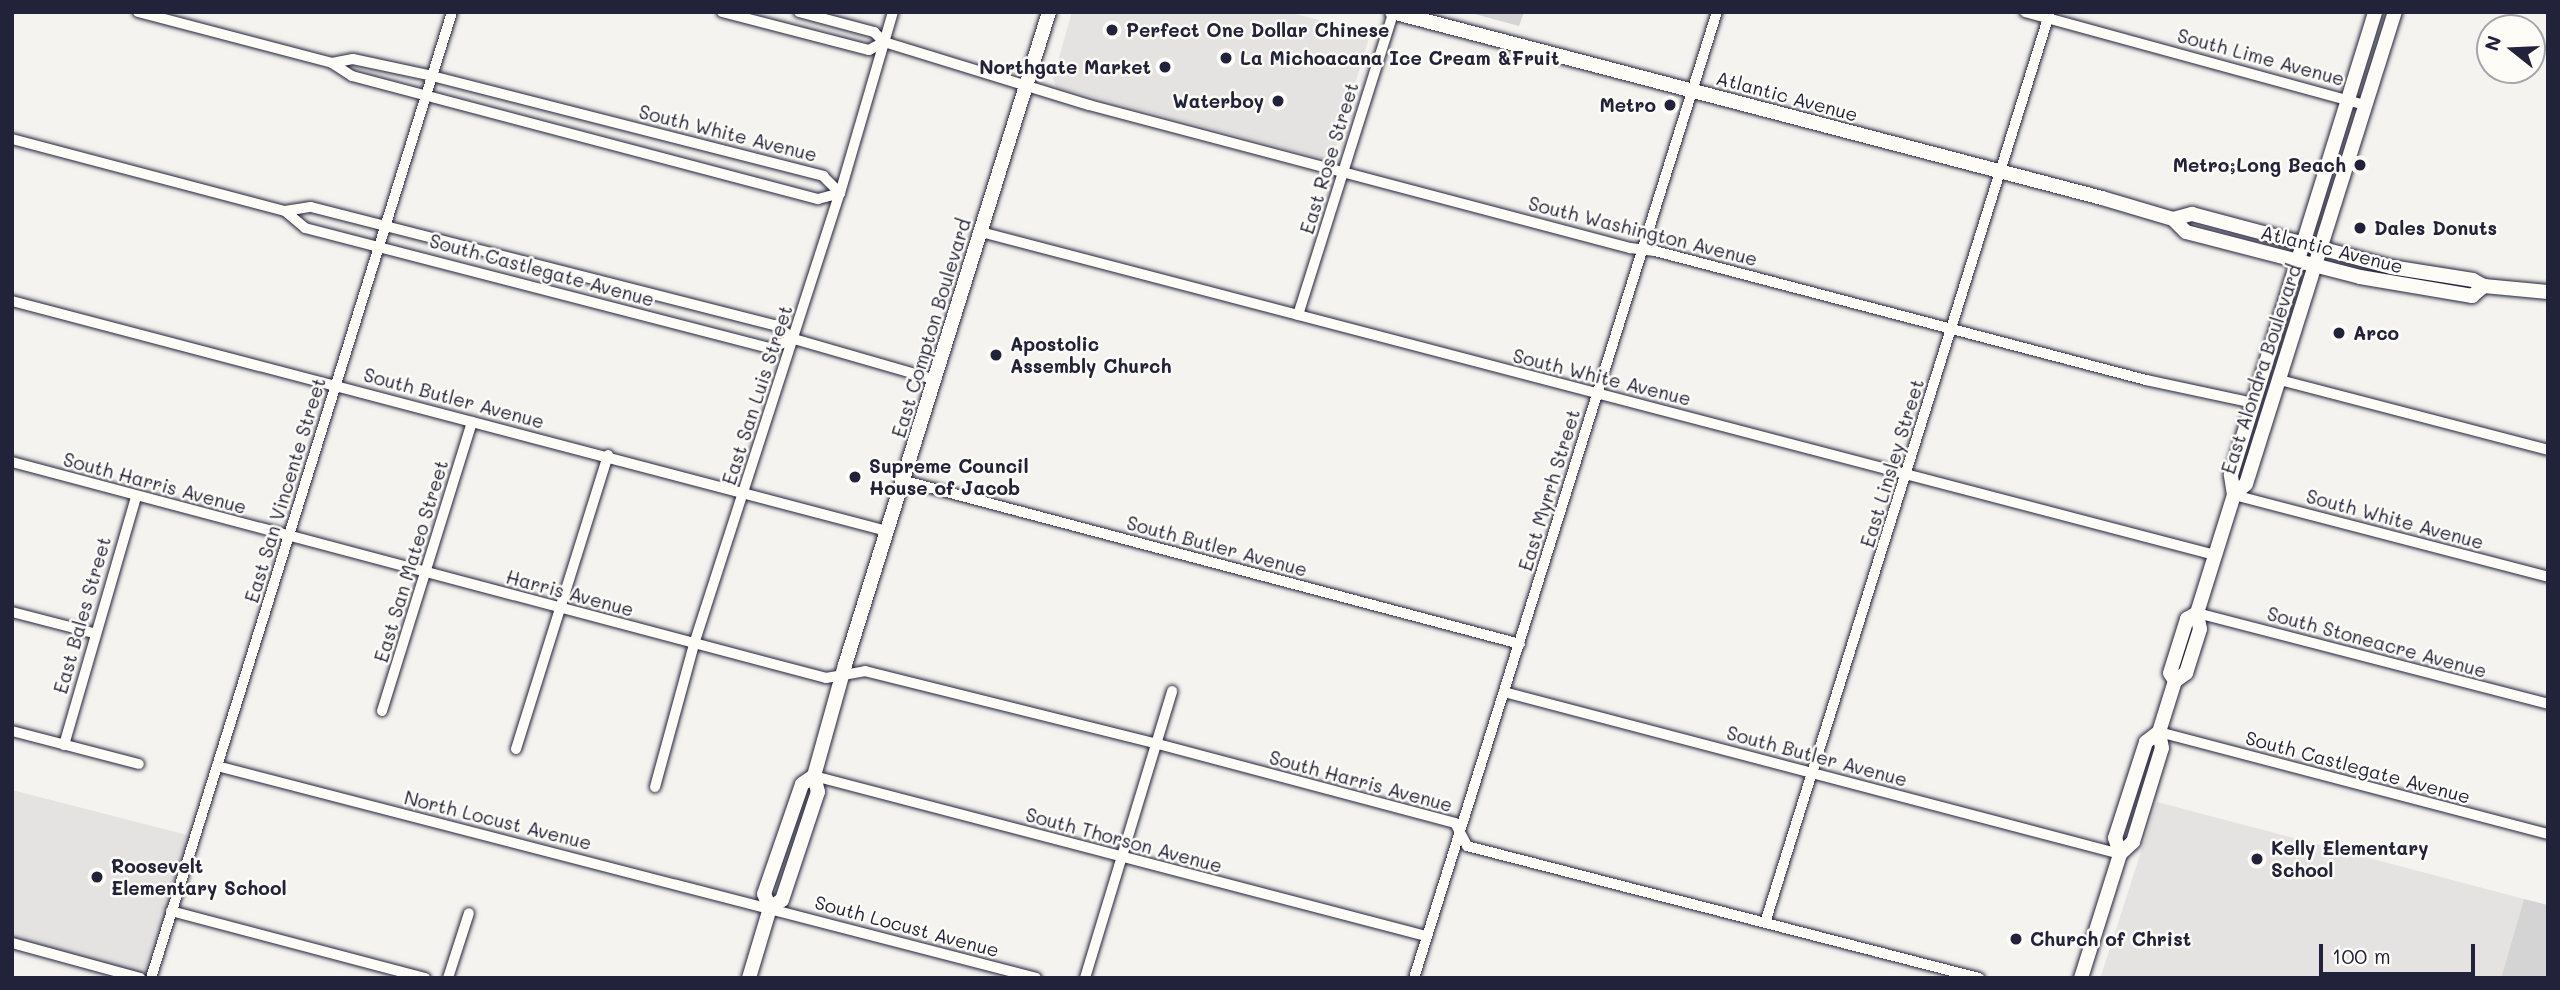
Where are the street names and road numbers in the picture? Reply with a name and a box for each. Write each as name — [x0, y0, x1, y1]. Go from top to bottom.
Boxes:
street label: South Lime Avenue — [2175, 24, 2347, 90]
street label: Atlantic Avenue — [1714, 66, 1860, 126]
street label: East Rose Street — [1295, 79, 1363, 237]
street label: South White Avenue — [637, 100, 819, 166]
street label: South Washington Avenue — [1526, 191, 1760, 271]
street label: East Compton Boulevard — [887, 216, 975, 440]
street label: Atlantic Avenue — [2259, 220, 2405, 278]
street label: South Castlegate Avenue — [427, 229, 657, 311]
street label: East Alondra Boulevard — [2216, 261, 2306, 477]
street label: East San Luis Street — [717, 302, 797, 488]
street label: South White Avenue — [1511, 344, 1693, 410]
street label: South Butler Avenue — [361, 363, 547, 433]
street label: East San Vincente Street — [240, 375, 330, 605]
street label: East Linsley Street — [1856, 376, 1928, 550]
street label: East Myrrh Street — [1514, 406, 1584, 574]
street label: South Harris Avenue — [61, 448, 249, 518]
street label: East San Mateo Street — [369, 457, 453, 665]
street label: South White Avenue — [2304, 484, 2486, 554]
street label: South Butler Avenue — [1124, 511, 1310, 581]
street label: East Bales Street — [49, 534, 115, 696]
street label: Harris Avenue — [504, 565, 636, 621]
street label: South Stoneacre Avenue — [2265, 602, 2489, 682]
street label: South Butler Avenue — [1724, 721, 1910, 791]
street label: South Castlegate Avenue — [2243, 726, 2473, 808]
street label: South Harris Avenue — [1267, 746, 1455, 816]
street label: North Locust Avenue — [402, 786, 594, 854]
street label: South Thorson Avenue — [1023, 803, 1225, 877]
street label: South Locust Avenue — [812, 890, 1002, 962]

